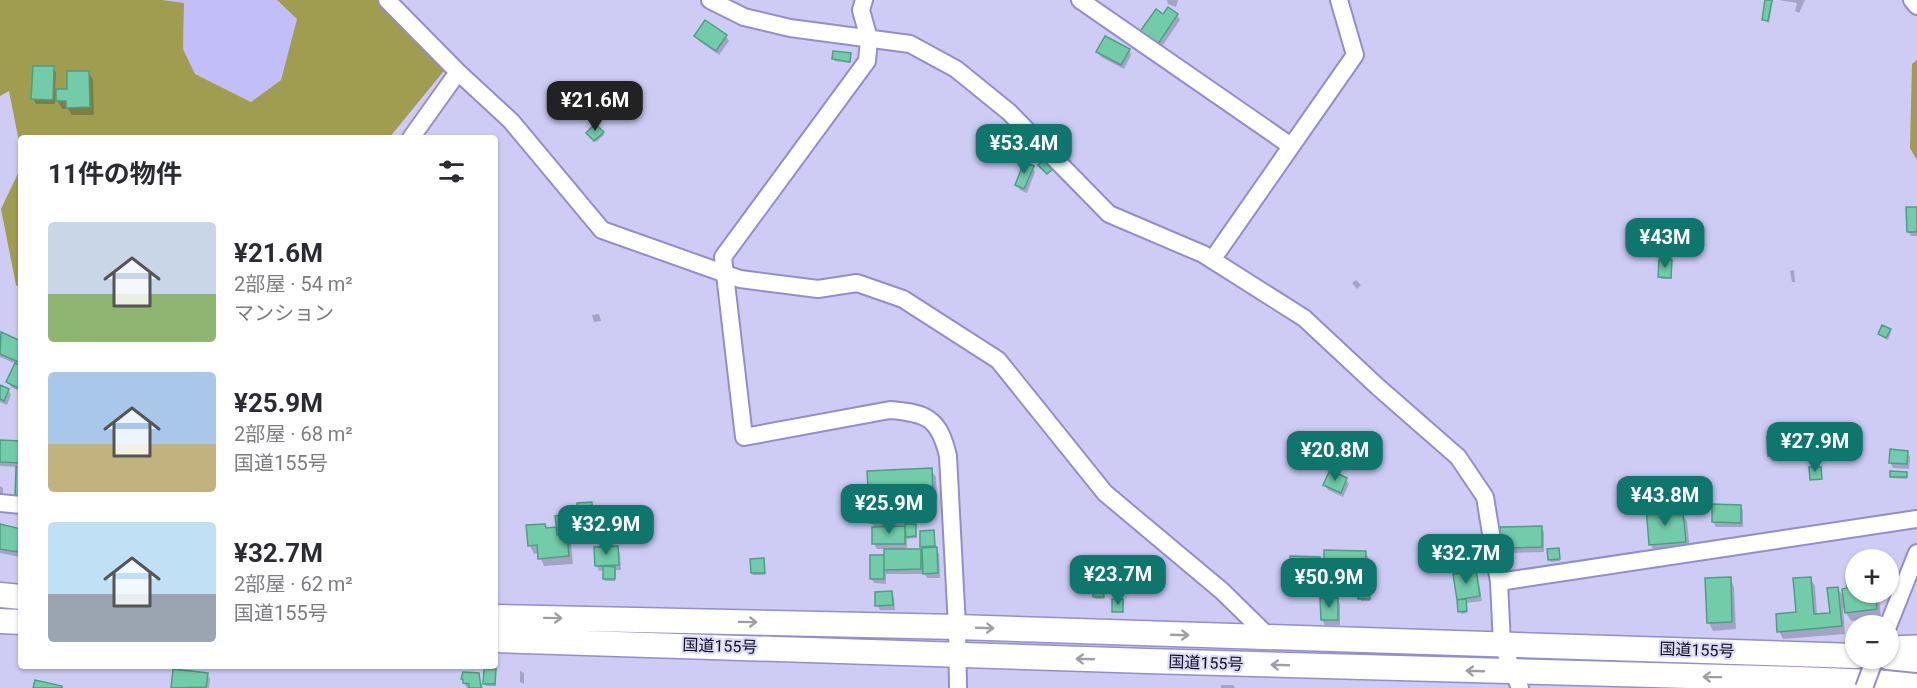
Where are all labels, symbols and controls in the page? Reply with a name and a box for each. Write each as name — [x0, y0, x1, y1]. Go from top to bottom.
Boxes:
pin: ¥21.6M — [546, 81, 644, 132]
text: ¥21.6M — [561, 88, 629, 112]
pin: ¥53.4M — [975, 124, 1073, 175]
text: ¥53.4M — [990, 131, 1058, 155]
icon: filters — [435, 155, 468, 188]
text: 11件の物件 — [48, 159, 182, 189]
pin: ¥43M — [1629, 218, 1701, 269]
text: ¥43M — [1639, 225, 1691, 249]
text: ¥21.6M — [234, 238, 323, 268]
icon: home — [96, 246, 168, 318]
text: 2部屋 · 54 m² — [234, 272, 353, 296]
text: マンション — [234, 301, 334, 325]
text: ¥25.9M — [234, 388, 323, 418]
icon: home — [96, 396, 168, 468]
text: 2部屋 · 68 m² — [234, 422, 353, 446]
pin: ¥27.9M — [1766, 422, 1864, 473]
text: ¥27.9M — [1781, 429, 1849, 453]
pin: ¥20.8M — [1286, 431, 1384, 482]
text: ¥20.8M — [1301, 438, 1369, 462]
text: 国道155号 — [234, 451, 328, 475]
pin: ¥43.8M — [1616, 476, 1714, 527]
text: ¥43.8M — [1631, 483, 1699, 507]
pin: ¥25.9M — [840, 484, 938, 535]
text: ¥25.9M — [855, 491, 923, 515]
pin: ¥32.9M — [557, 505, 655, 556]
text: ¥32.9M — [572, 512, 640, 536]
pin: ¥32.7M — [1417, 534, 1515, 585]
text: ¥32.7M — [234, 538, 323, 568]
text: ¥32.7M — [1432, 541, 1500, 565]
icon: home — [96, 546, 168, 618]
map controls — [1845, 549, 1899, 669]
button: + — [1845, 549, 1899, 603]
pin: ¥23.7M — [1069, 555, 1167, 606]
pin: ¥50.9M — [1280, 558, 1378, 609]
text: ¥23.7M — [1084, 562, 1152, 586]
text: ¥50.9M — [1295, 565, 1363, 589]
text: 2部屋 · 62 m² — [234, 572, 353, 596]
text: 国道155号 — [234, 601, 328, 625]
one-way arrow — [543, 612, 563, 624]
button: − — [1845, 615, 1899, 669]
one-way arrow — [738, 617, 758, 628]
one-way arrow — [975, 622, 995, 634]
one-way arrow — [1170, 629, 1190, 640]
street label: 国道155号 — [682, 635, 758, 657]
street label: 国道155号 — [1659, 639, 1735, 661]
street label: 国道155号 — [1168, 652, 1244, 674]
one-way arrow — [1076, 654, 1096, 665]
one-way arrow — [1270, 659, 1290, 671]
one-way arrow — [1465, 665, 1485, 676]
one-way arrow — [1702, 671, 1722, 683]

